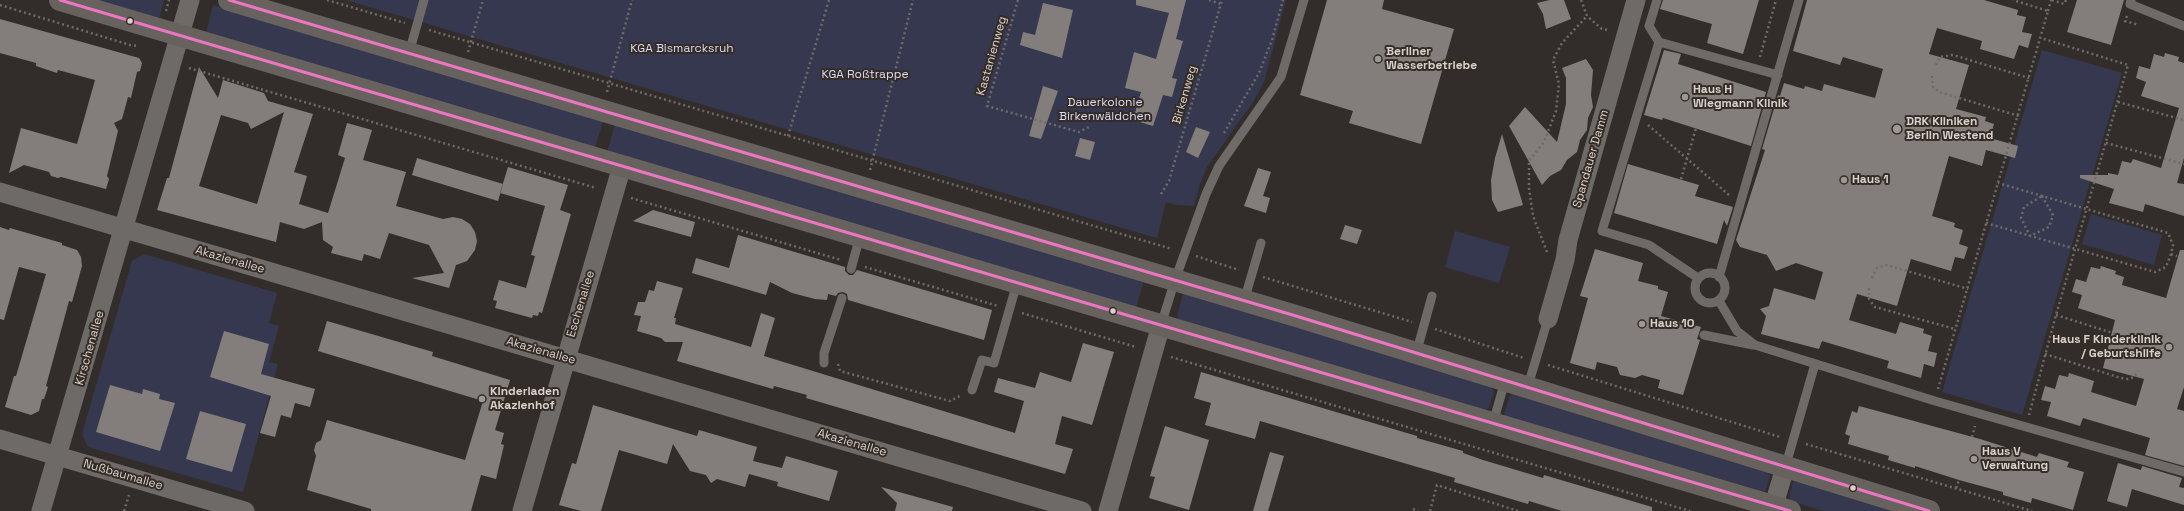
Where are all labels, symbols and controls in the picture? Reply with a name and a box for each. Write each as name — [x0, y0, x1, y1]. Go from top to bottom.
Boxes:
street label: Kastanienweg — [974, 15, 1010, 97]
unlabelled marker — [125, 16, 135, 26]
park label: KGA Bismarcksruh — [630, 42, 734, 56]
place label: Berliner Wasserbetriebe — [1386, 45, 1477, 73]
marker: Berliner Wasserbetriebe — [1373, 54, 1383, 64]
street label: Birkenweg — [1170, 64, 1200, 126]
park label: KGA Roßtrappe — [821, 68, 909, 82]
place label: Haus H Wiegmann Klinik — [1693, 83, 1788, 111]
marker: Haus H Wiegmann Klinik — [1680, 92, 1690, 102]
park label: Dauerkolonie Birkenwäldchen — [1059, 96, 1151, 124]
street label: Spandauer Damm — [1570, 108, 1612, 210]
place label: DRK Kliniken Berlin Westend — [1906, 115, 1993, 143]
marker: DRK Kliniken Berlin Westend — [1891, 123, 1903, 135]
place label: Haus 1 — [1852, 173, 1889, 187]
marker: Haus 1 — [1839, 175, 1849, 185]
street label: Akazienallee — [194, 243, 266, 277]
street label: Eschenallee — [564, 269, 598, 339]
unlabelled marker — [1108, 306, 1118, 316]
street label: Kirschenallee — [72, 309, 108, 387]
place label: Haus 10 — [1650, 317, 1695, 331]
marker: Haus 10 — [1637, 319, 1647, 329]
place label: Haus F Kinderklinik / Geburtshilfe — [2052, 333, 2161, 361]
street label: Akazienallee — [505, 334, 577, 368]
marker: Haus F Kinderklinik / Geburtshilfe — [2164, 342, 2174, 352]
place label: Kinderladen Akazienhof — [490, 385, 559, 413]
marker: Kinderladen Akazienhof — [477, 394, 487, 404]
street label: Akazienallee — [816, 426, 888, 460]
place label: Haus V Verwaltung — [1982, 445, 2048, 473]
marker: Haus V Verwaltung — [1969, 454, 1979, 464]
street label: Nußbaumallee — [82, 457, 164, 493]
unlabelled marker — [1848, 483, 1858, 493]

